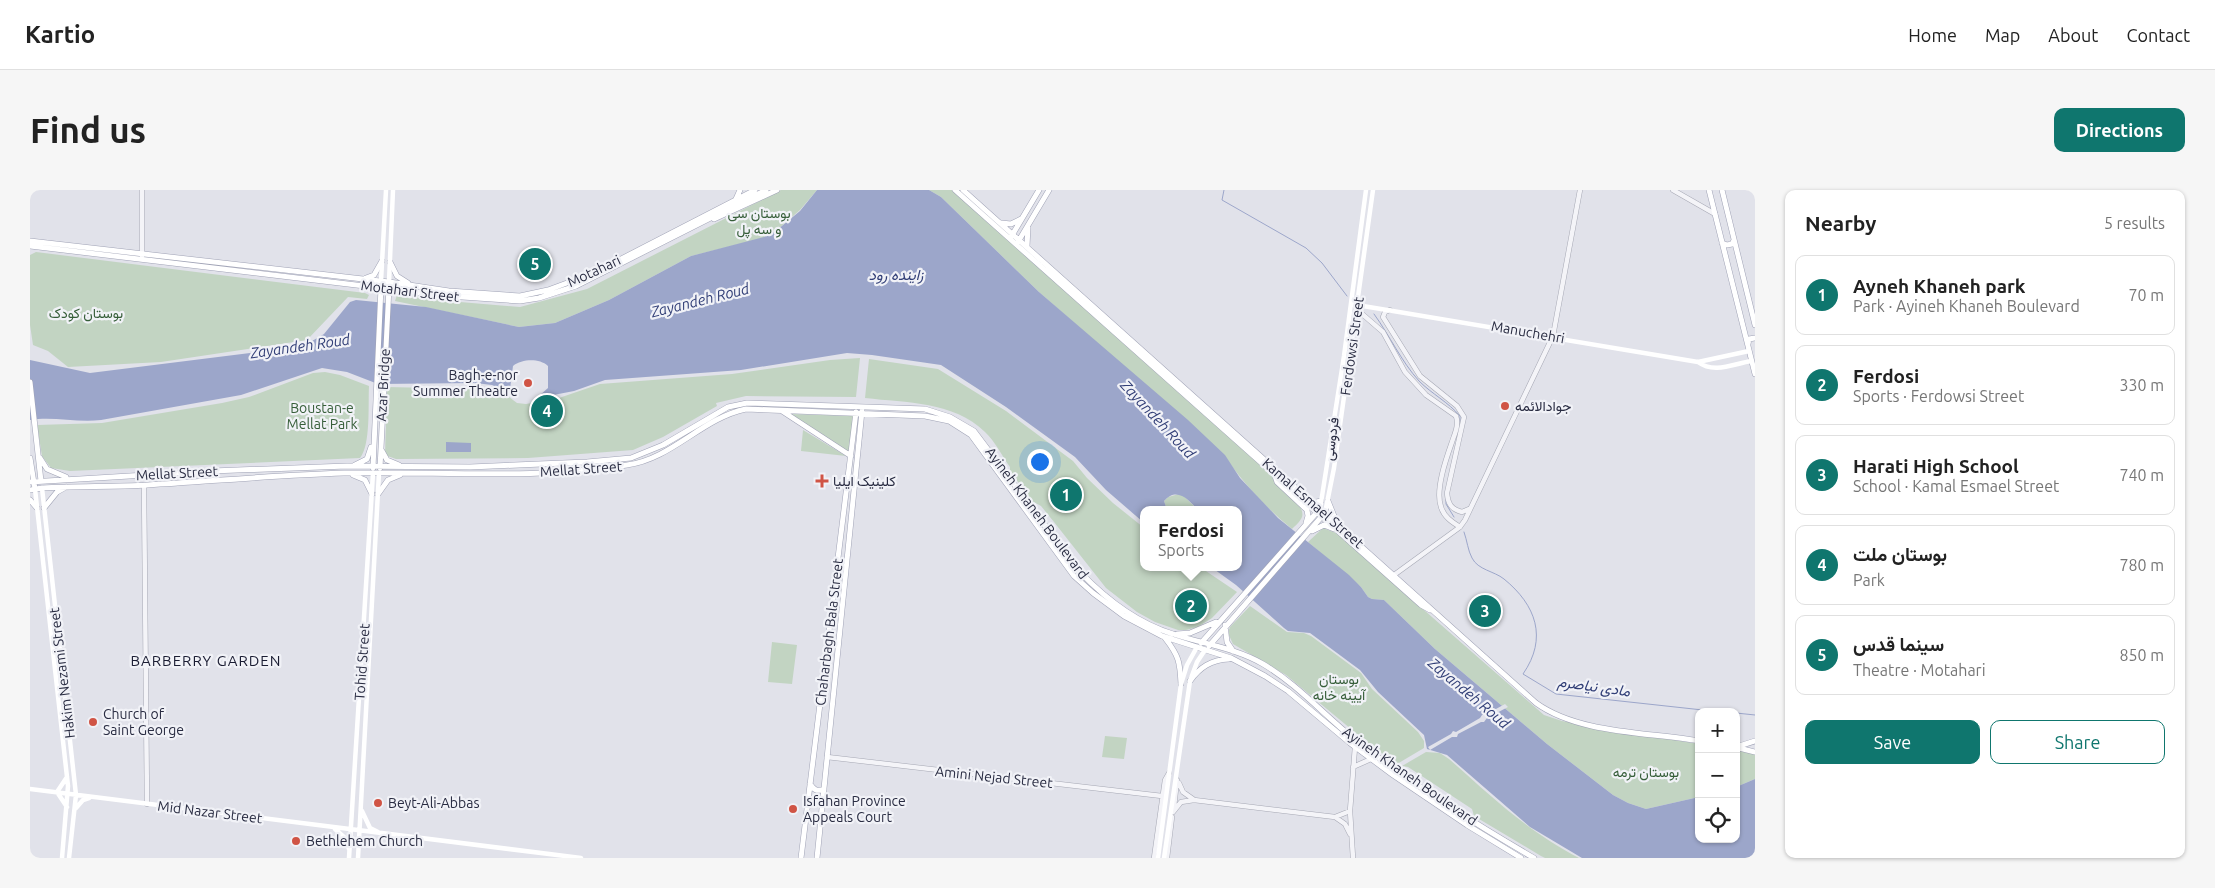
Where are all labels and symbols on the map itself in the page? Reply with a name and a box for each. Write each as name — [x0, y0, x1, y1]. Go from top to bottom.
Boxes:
park label: بوستان سی و سه پل — [727, 205, 791, 239]
pin: 5 — [519, 245, 551, 283]
street label: Motahari — [565, 252, 623, 290]
water label: زاینده رود — [869, 266, 924, 284]
street label: Motahari Street — [360, 277, 461, 305]
water label: Zayandeh Roud — [648, 279, 752, 321]
street label: Ferdowsi Street — [1337, 295, 1367, 396]
park label: بوستان کودک — [49, 305, 123, 322]
street label: Manuchehri — [1490, 318, 1566, 346]
water label: Zayandeh Roud — [248, 330, 352, 362]
street label: Azar Bridge — [373, 348, 393, 422]
place label: Bagh-e-nor Summer Theatre — [413, 367, 519, 399]
water label: Zayandeh Roud — [1117, 376, 1199, 462]
marker: Bagh-e-nor Summer Theatre — [522, 377, 534, 389]
pin: 4 — [531, 392, 563, 430]
place label: جوادالائمه — [1515, 398, 1571, 415]
park label: Boustan-e Mellat Park — [287, 400, 357, 432]
marker: جوادالائمه — [1499, 400, 1511, 412]
street label: فردوسی — [1320, 416, 1343, 462]
street label: Ayineh Khaneh Boulevard — [982, 444, 1092, 582]
your location — [1027, 449, 1053, 475]
street label: Kamal Esmael Street — [1259, 455, 1367, 552]
street label: Mellat Street — [539, 458, 623, 480]
street label: Mellat Street — [136, 463, 219, 483]
place label: کلینیک ایلیا — [833, 473, 896, 489]
marker: کلینیک ایلیا — [815, 474, 829, 488]
pin: 1 — [1050, 476, 1082, 514]
street label: Chaharbagh Bala Street — [812, 557, 846, 707]
pin: 2 — [1175, 587, 1207, 625]
pin: 3 — [1469, 592, 1501, 630]
street label: Hakim Nezami Street — [46, 606, 78, 739]
street label: Tohid Street — [351, 622, 373, 701]
district label: BARBERRY GARDEN — [130, 652, 282, 669]
water label: Zayandeh Roud — [1424, 653, 1514, 732]
park label: بوستان آیینه خانه — [1313, 671, 1367, 703]
water label: مادی نیاصرم — [1555, 672, 1632, 702]
place label: Church of Saint George — [103, 706, 184, 738]
marker: Church of Saint George — [87, 716, 99, 728]
street label: Ayineh Khaneh Boulevard — [1340, 723, 1480, 829]
street label: Amini Nejad Street — [934, 763, 1054, 791]
park label: بوستان ترمه — [1613, 764, 1679, 781]
place label: Isfahan Province Appeals Court — [803, 793, 906, 825]
place label: Beyt-Ali-Abbas — [388, 795, 480, 811]
marker: Beyt-Ali-Abbas — [372, 797, 384, 809]
street label: Mid Nazar Street — [157, 798, 264, 826]
marker: Isfahan Province Appeals Court — [787, 803, 799, 815]
place label: Bethlehem Church — [306, 833, 423, 849]
marker: Bethlehem Church — [290, 835, 302, 847]

